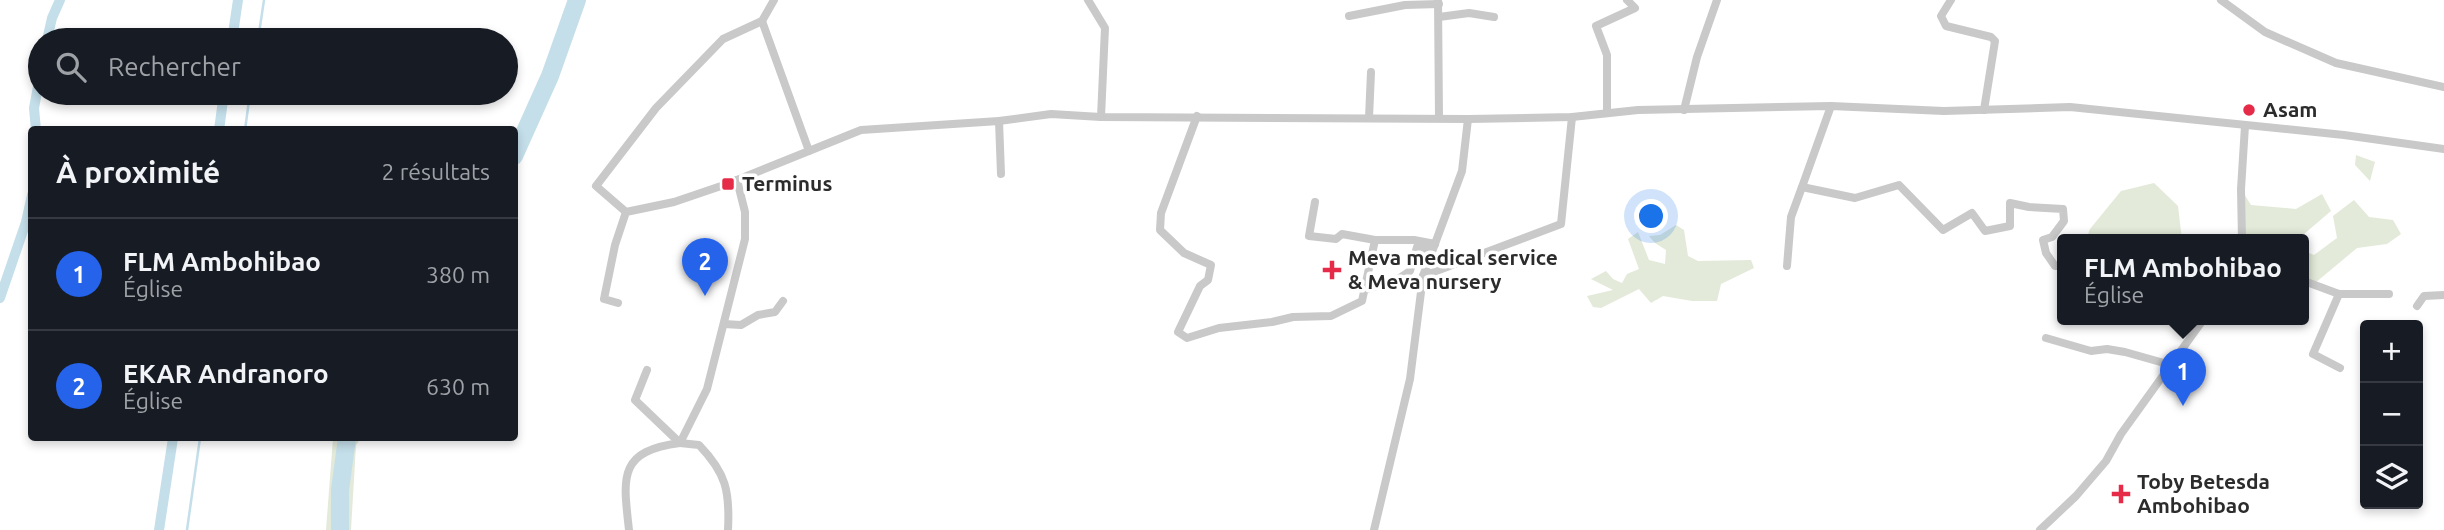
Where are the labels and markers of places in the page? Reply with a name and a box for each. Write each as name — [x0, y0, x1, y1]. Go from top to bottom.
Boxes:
place label: Asam — [2263, 97, 2317, 121]
marker: Asam — [2241, 102, 2257, 118]
place label: Terminus — [742, 171, 832, 195]
marker: Terminus — [720, 176, 736, 192]
pin: 2 — [682, 238, 728, 296]
place label: Meva medical service & Meva nursery — [1348, 245, 1558, 293]
marker: Meva medical service & Meva nursery — [1322, 260, 1342, 280]
pin: 1 — [2160, 348, 2206, 406]
place label: Toby Betesda Ambohibao — [2137, 469, 2270, 517]
marker: Toby Betesda Ambohibao — [2111, 484, 2131, 504]

